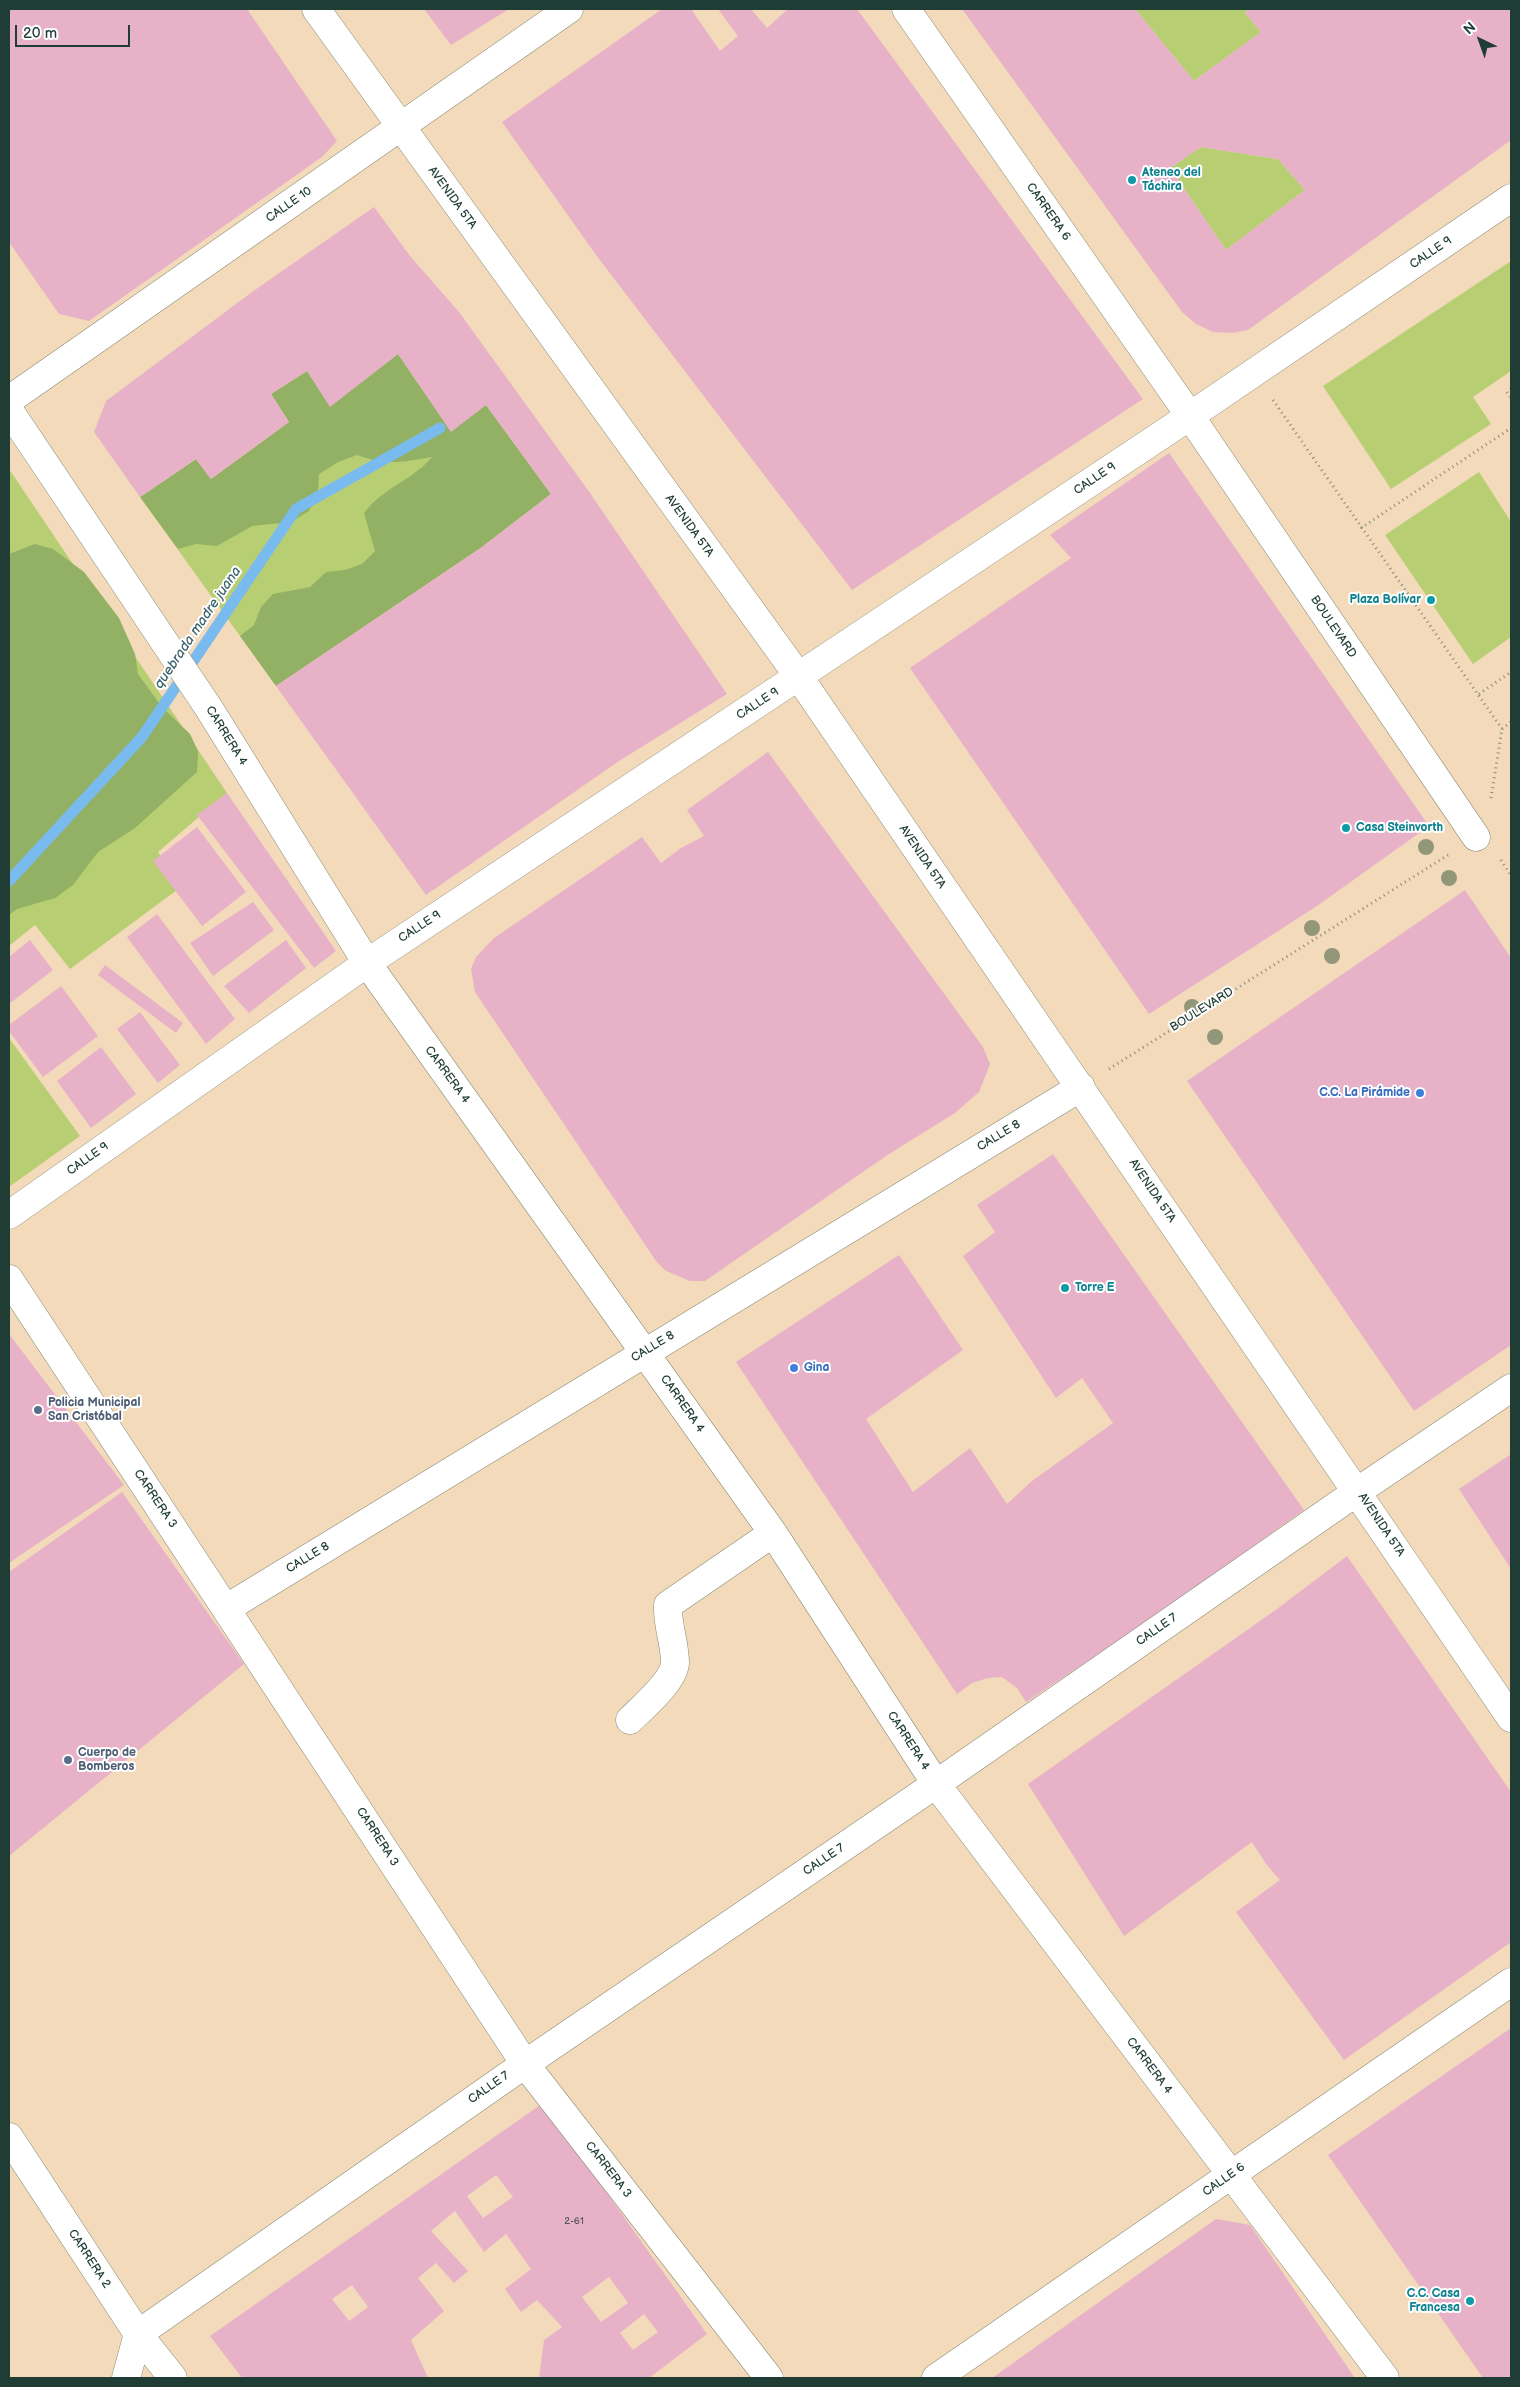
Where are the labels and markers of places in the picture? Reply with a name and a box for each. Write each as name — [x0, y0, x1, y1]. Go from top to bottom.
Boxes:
place label: Ateneo del Táchira — [1142, 166, 1201, 194]
marker: Ateneo del Táchira — [1126, 174, 1138, 186]
place label: Plaza Bolívar — [1349, 593, 1421, 607]
marker: Plaza Bolívar — [1425, 594, 1437, 606]
place label: Casa Steinvorth — [1356, 821, 1443, 835]
marker: Casa Steinvorth — [1340, 822, 1352, 834]
place label: C.C. La Pirámide — [1319, 1086, 1410, 1100]
marker: C.C. La Pirámide — [1414, 1087, 1426, 1099]
place label: Torre E — [1075, 1281, 1115, 1295]
marker: Torre E — [1059, 1282, 1071, 1294]
place label: Gina — [804, 1361, 829, 1375]
marker: Gina — [788, 1362, 800, 1374]
place label: Policia Municipal San Cristóbal — [48, 1396, 140, 1424]
marker: Policia Municipal San Cristóbal — [32, 1404, 44, 1416]
place label: Cuerpo de Bomberos — [78, 1746, 136, 1774]
marker: Cuerpo de Bomberos — [62, 1754, 74, 1766]
place label: C.C. Casa Francesa — [1407, 2287, 1460, 2315]
marker: C.C. Casa Francesa — [1464, 2295, 1476, 2307]

